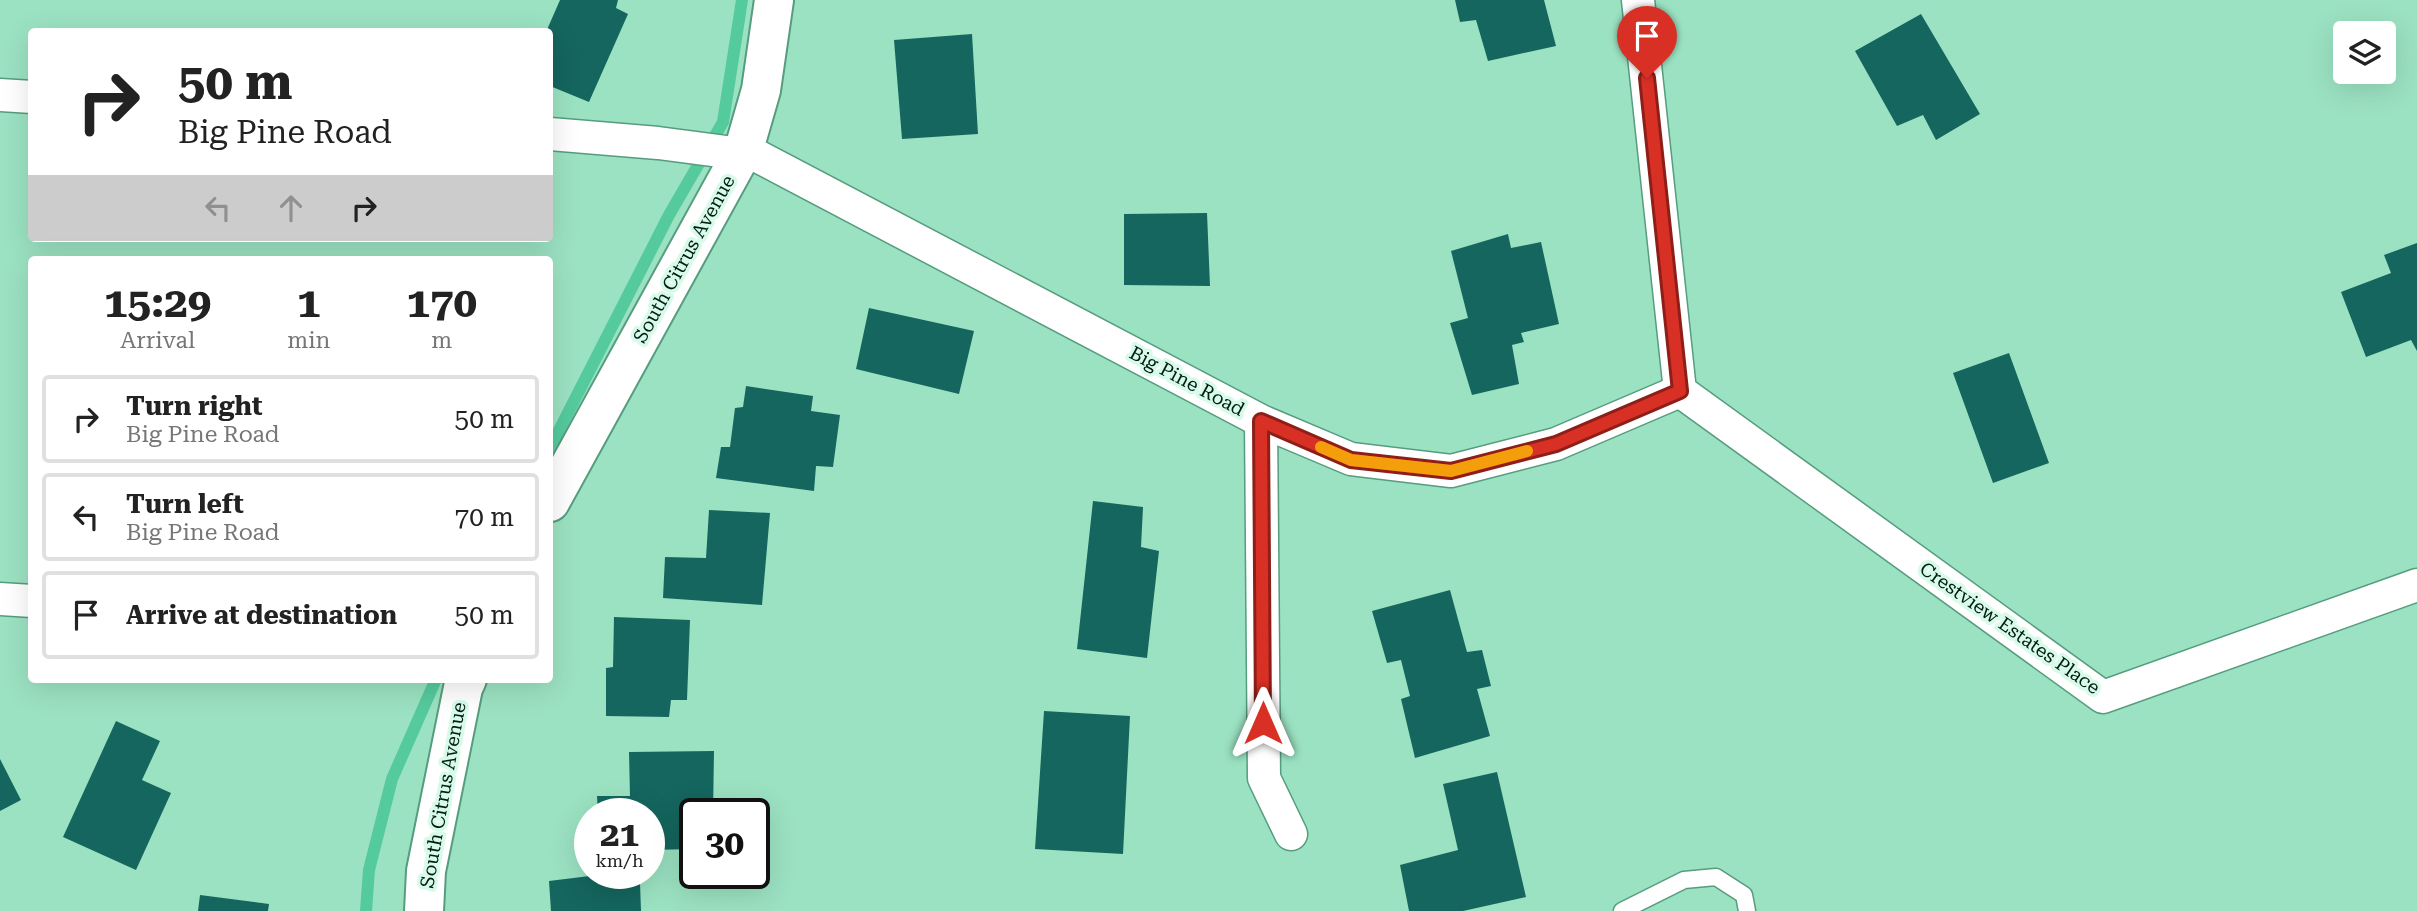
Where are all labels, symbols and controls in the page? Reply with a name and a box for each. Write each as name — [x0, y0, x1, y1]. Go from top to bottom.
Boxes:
pin — [1617, 6, 1677, 78]
icon: arrive — [1628, 17, 1666, 55]
map controls — [2333, 21, 2396, 84]
button: layers — [2333, 21, 2396, 84]
text: 50 m — [178, 54, 293, 111]
icon: right — [63, 56, 154, 147]
text: Big Pine Road — [178, 113, 392, 151]
street label: South Citrus Avenue — [628, 171, 740, 347]
icon: left — [199, 189, 237, 227]
icon: ahead — [272, 189, 310, 227]
icon: right — [345, 189, 383, 227]
text: 15:29 — [104, 278, 211, 327]
text: 1 — [297, 278, 321, 327]
text: 170 — [406, 278, 477, 327]
text: Arrival — [120, 327, 195, 354]
text: min — [287, 327, 330, 354]
text: m — [431, 327, 452, 354]
street label: Big Pine Road — [1126, 341, 1248, 421]
text: Turn right — [126, 391, 262, 421]
icon: right — [67, 400, 105, 438]
text: 50 m — [455, 404, 514, 434]
text: Big Pine Road — [126, 421, 280, 448]
text: Turn left — [126, 489, 244, 519]
icon: left — [67, 498, 105, 536]
text: 70 m — [455, 502, 514, 532]
text: Big Pine Road — [126, 519, 280, 546]
street label: Crestview Estates Place — [1915, 557, 2105, 699]
icon: arrive — [67, 596, 105, 634]
text: Arrive at destination — [126, 600, 397, 630]
text: 50 m — [455, 600, 514, 630]
position arrow — [1226, 686, 1300, 760]
street label: South Citrus Avenue — [415, 700, 471, 890]
speed limit sign: 30 — [679, 798, 770, 889]
text: 21 — [600, 814, 639, 855]
text: km/h — [595, 850, 644, 871]

